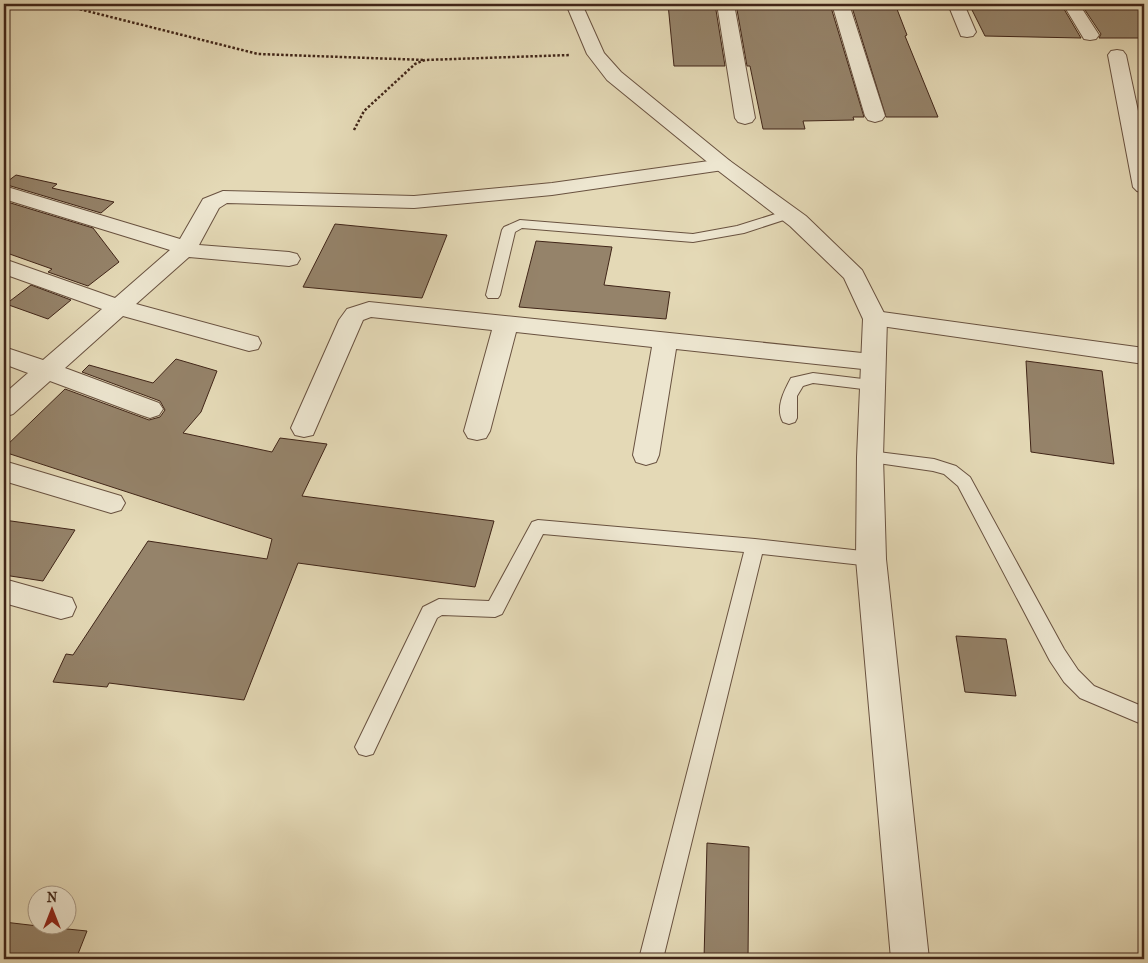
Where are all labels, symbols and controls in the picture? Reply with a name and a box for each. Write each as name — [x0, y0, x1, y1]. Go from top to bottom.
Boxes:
north arrow — [28, 886, 78, 936]
text: N — [47, 889, 58, 906]

